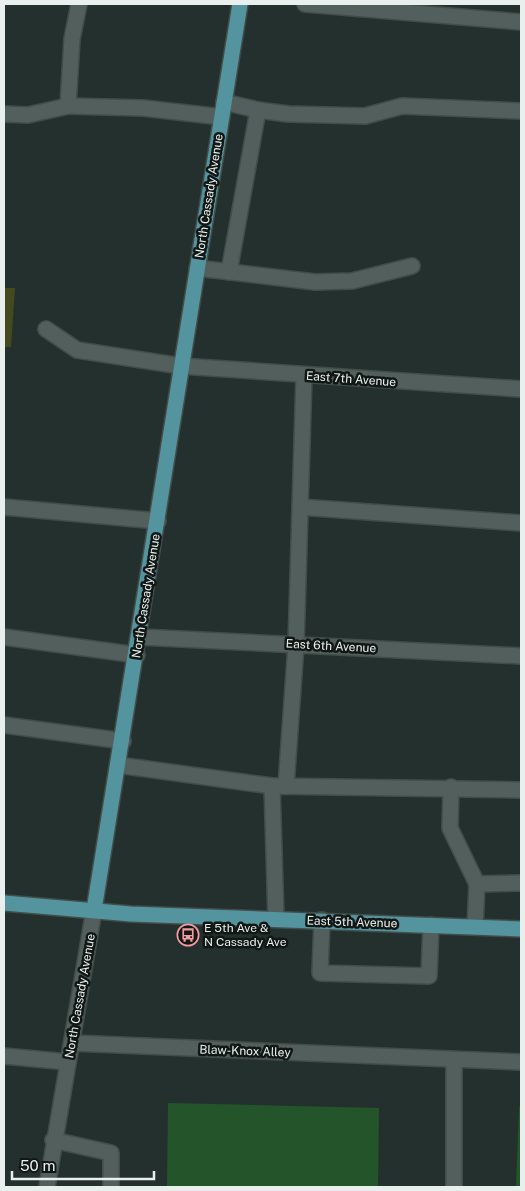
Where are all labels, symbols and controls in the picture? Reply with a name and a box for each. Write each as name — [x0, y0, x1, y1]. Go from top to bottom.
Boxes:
street label: North Cassady Avenue — [192, 133, 226, 259]
street label: East 7th Avenue — [305, 369, 397, 389]
street label: North Cassady Avenue — [129, 533, 163, 659]
street label: East 6th Avenue — [285, 637, 377, 655]
street label: East 5th Avenue — [306, 913, 398, 931]
place label: E 5th Ave & N Cassady Ave — [204, 921, 287, 949]
bus stop icon: E 5th Ave & N Cassady Ave — [176, 923, 200, 947]
street label: North Cassady Avenue — [62, 933, 98, 1059]
street label: Blaw-Knox Alley — [199, 1042, 292, 1060]
scale bar — [12, 1148, 155, 1180]
text: 50 m — [20, 1157, 55, 1174]

